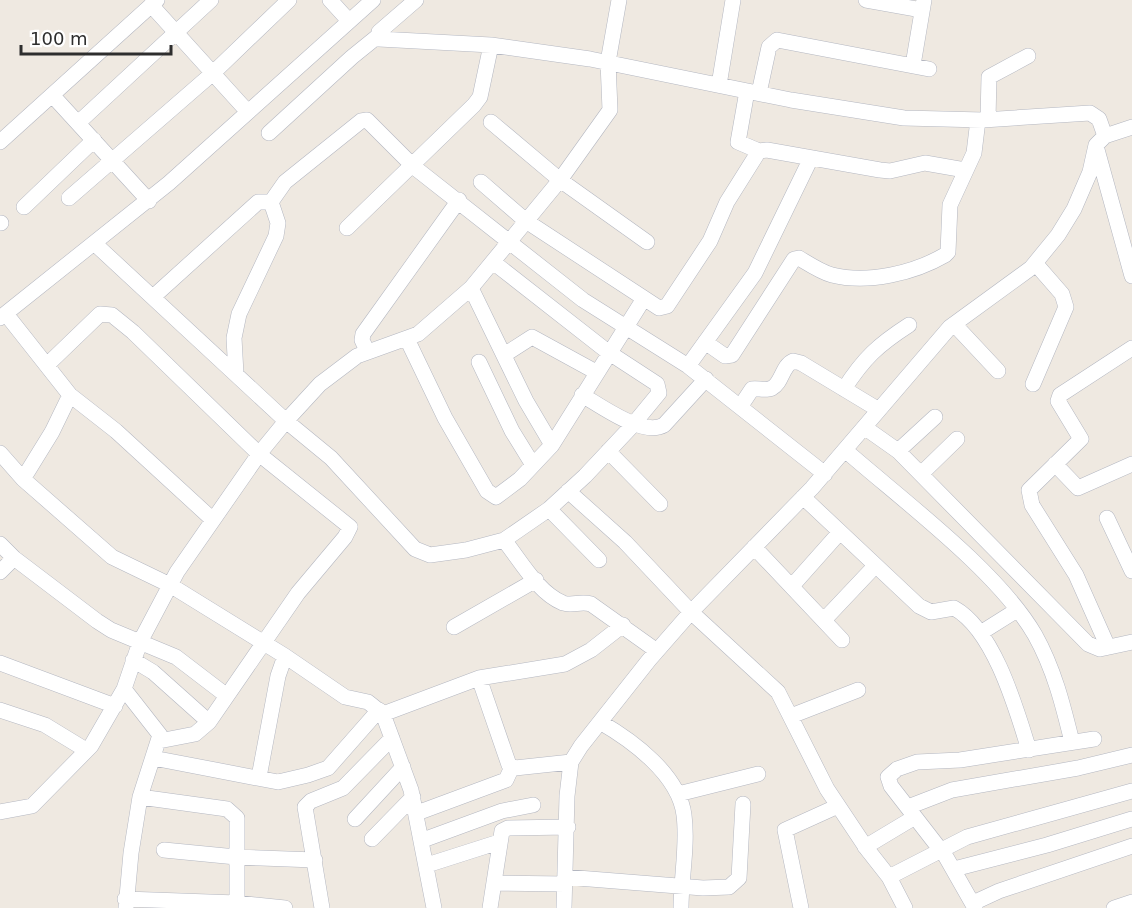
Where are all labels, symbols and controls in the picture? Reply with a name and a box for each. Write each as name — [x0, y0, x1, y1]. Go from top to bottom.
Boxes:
scale bar — [21, 18, 171, 56]
text: 100 m — [30, 28, 88, 49]

